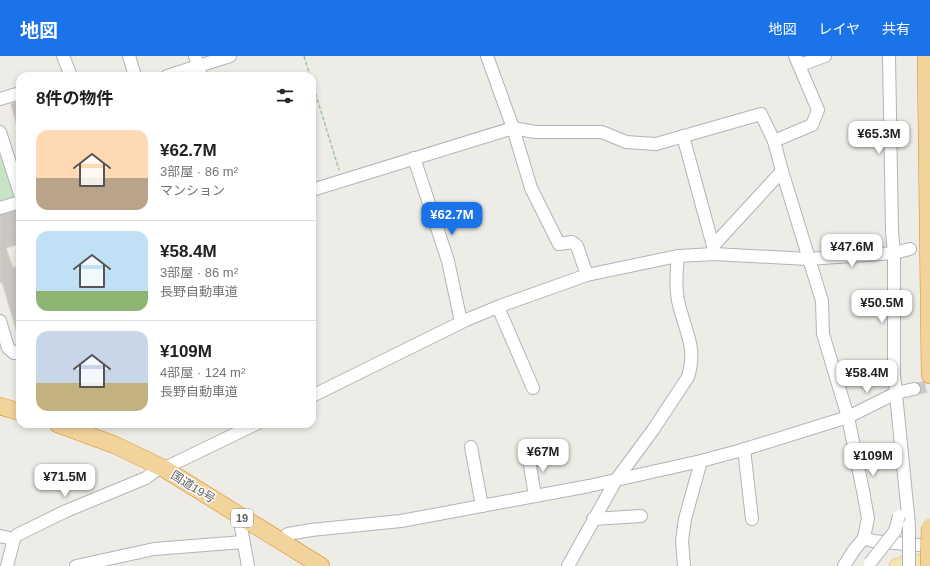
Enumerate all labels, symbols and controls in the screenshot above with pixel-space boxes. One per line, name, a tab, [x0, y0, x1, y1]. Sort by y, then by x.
text: 地図	[20, 20, 58, 41]
text: 地図	[768, 21, 796, 37]
text: レイヤ	[818, 21, 860, 37]
text: 共有	[882, 21, 910, 37]
icon: filters	[274, 85, 296, 107]
text: 8件の物件	[36, 89, 113, 108]
pin: ¥65.3M	[846, 121, 912, 155]
text: ¥65.3M	[857, 126, 901, 141]
text: ¥62.7M	[160, 141, 217, 160]
icon: home	[68, 146, 116, 194]
text: 3部屋 · 86 m²	[160, 164, 238, 179]
text: マンション	[160, 183, 225, 198]
pin: ¥62.7M	[419, 202, 485, 236]
text: ¥62.7M	[430, 207, 474, 222]
pin: ¥47.6M	[819, 234, 885, 268]
text: ¥47.6M	[830, 239, 874, 254]
text: ¥58.4M	[160, 242, 217, 261]
icon: home	[68, 247, 116, 295]
text: 3部屋 · 86 m²	[160, 265, 238, 280]
text: 長野自動車道	[160, 284, 238, 299]
pin: ¥50.5M	[849, 290, 915, 324]
text: ¥50.5M	[860, 295, 904, 310]
text: ¥109M	[160, 342, 212, 361]
icon: home	[68, 347, 116, 395]
pin: ¥58.4M	[834, 360, 900, 394]
text: 4部屋 · 124 m²	[160, 365, 245, 380]
text: ¥58.4M	[845, 365, 889, 380]
text: 長野自動車道	[160, 384, 238, 399]
pin: ¥67M	[519, 439, 567, 473]
pin: ¥109M	[845, 443, 901, 477]
text: ¥67M	[527, 444, 559, 459]
text: ¥109M	[853, 448, 893, 463]
pin: ¥71.5M	[32, 464, 98, 498]
street label: 国道19号	[168, 468, 218, 506]
text: ¥71.5M	[43, 469, 87, 484]
road number: 19	[231, 509, 253, 527]

